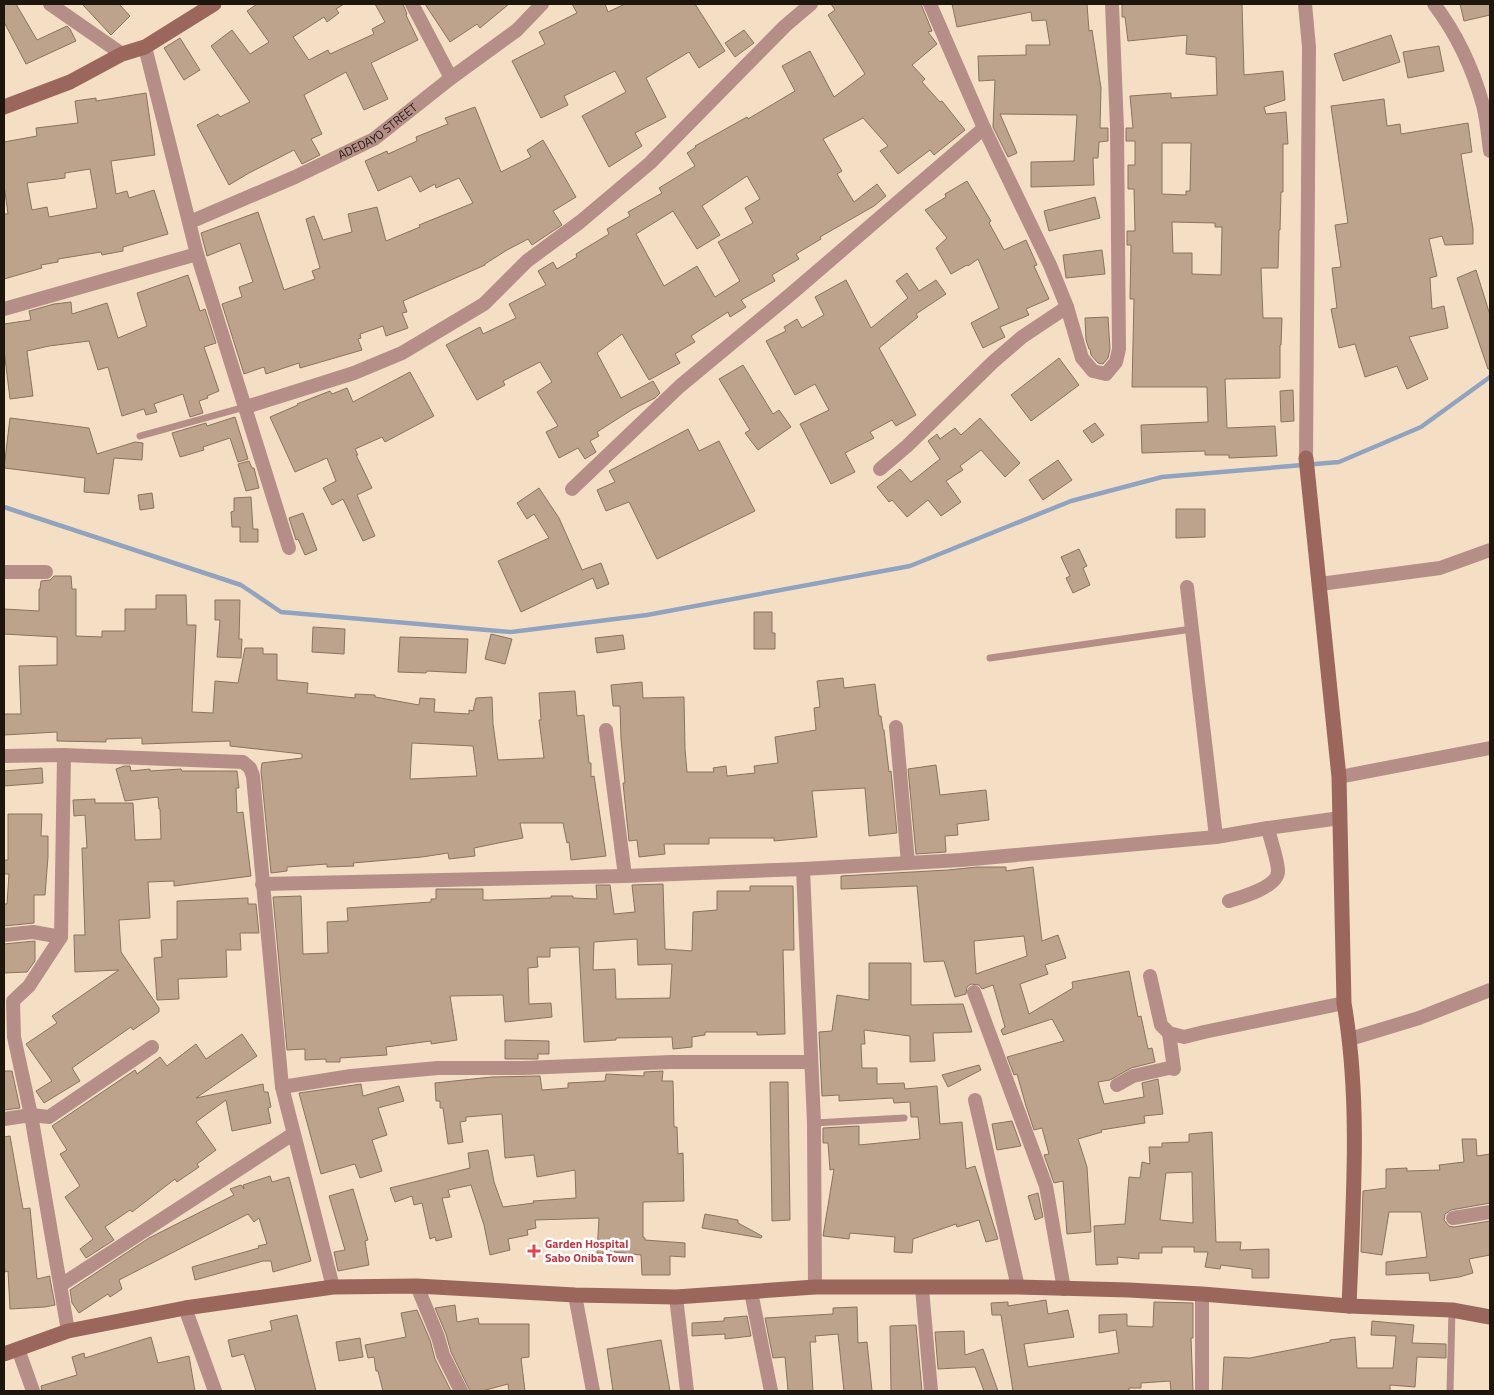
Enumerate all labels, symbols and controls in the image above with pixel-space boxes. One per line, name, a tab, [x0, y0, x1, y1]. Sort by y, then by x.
street label: ADEDAYO STREET	[335, 98, 422, 164]
place label: Garden Hospital Sabo Oniba Town	[545, 1234, 634, 1267]
marker: Garden Hospital Sabo Oniba Town	[527, 1244, 541, 1258]

